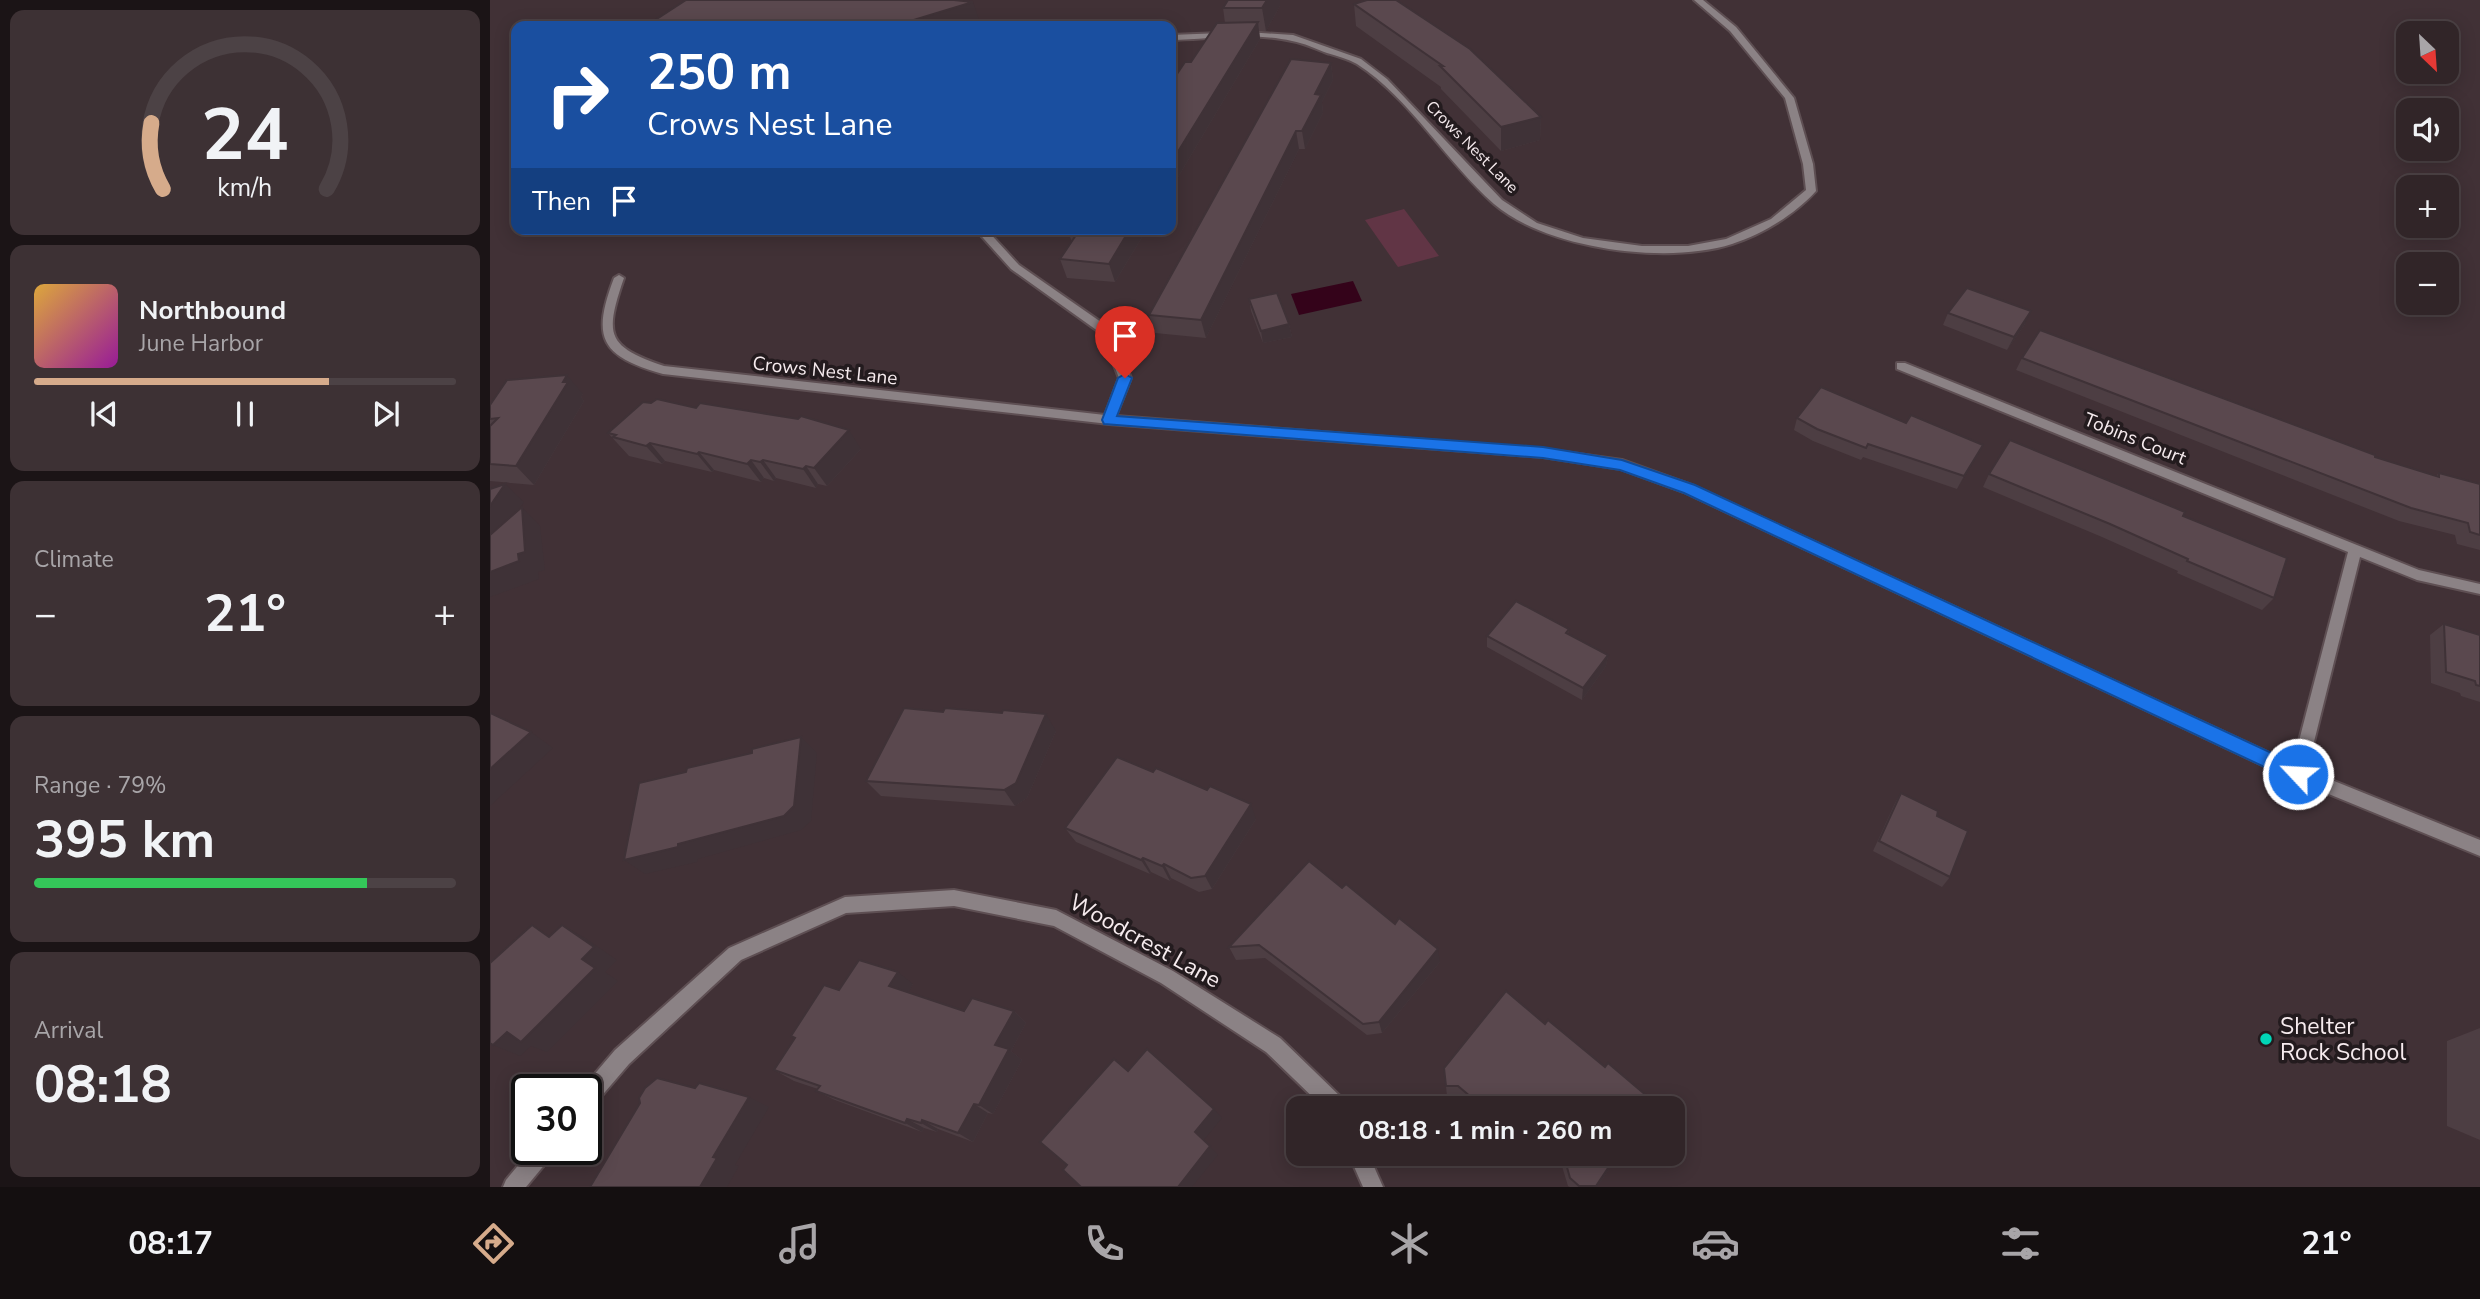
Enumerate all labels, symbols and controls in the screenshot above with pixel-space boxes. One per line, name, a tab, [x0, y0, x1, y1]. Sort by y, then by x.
north arrow	[2396, 21, 2459, 84]
map controls	[2396, 21, 2459, 315]
text: 250 m	[647, 39, 791, 106]
icon: right	[532, 49, 623, 140]
text: 24	[201, 85, 289, 185]
street label: Crows Nest Lane	[1421, 96, 1523, 198]
button: sound	[2396, 98, 2459, 161]
text: Crows Nest Lane	[647, 103, 892, 146]
text: km/h	[217, 171, 273, 205]
button: +	[2396, 175, 2459, 238]
icon: arrive	[605, 182, 643, 220]
text: Then	[532, 184, 591, 219]
button: −	[2396, 252, 2459, 315]
text: Northbound	[139, 293, 286, 328]
pin	[1095, 306, 1155, 378]
icon: arrive	[1106, 317, 1144, 355]
text: June Harbor	[139, 328, 263, 359]
street label: Crows Nest Lane	[751, 350, 899, 392]
icon: previous	[85, 395, 123, 433]
icon: pause	[226, 395, 264, 433]
icon: next	[367, 395, 405, 433]
street label: Tobins Court	[2080, 407, 2190, 471]
text: Climate	[34, 544, 114, 575]
text: 21°	[204, 578, 286, 649]
text: −	[34, 589, 57, 640]
text: +	[433, 589, 456, 640]
position arrow	[2261, 737, 2335, 811]
text: Range · 79%	[34, 770, 166, 801]
text: 395 km	[34, 804, 215, 875]
street label: Woodcrest Lane	[1064, 887, 1226, 995]
place label: Shelter Rock School	[2280, 1011, 2406, 1068]
text: Arrival	[34, 1015, 103, 1046]
marker: Shelter Rock School	[2258, 1031, 2274, 1047]
text: 08:18	[34, 1049, 172, 1120]
speed limit sign: 30	[511, 1074, 602, 1165]
text: 08:18 · 1 min · 260 m	[1359, 1113, 1612, 1148]
icon: directions	[469, 1219, 518, 1268]
icon: music	[775, 1219, 824, 1268]
icon: phone	[1080, 1219, 1129, 1268]
icon: climate	[1385, 1219, 1434, 1268]
icon: car	[1691, 1219, 1740, 1268]
icon: filters	[1996, 1219, 2045, 1268]
text: 08:17	[128, 1222, 213, 1265]
text: 21°	[2301, 1222, 2352, 1265]

